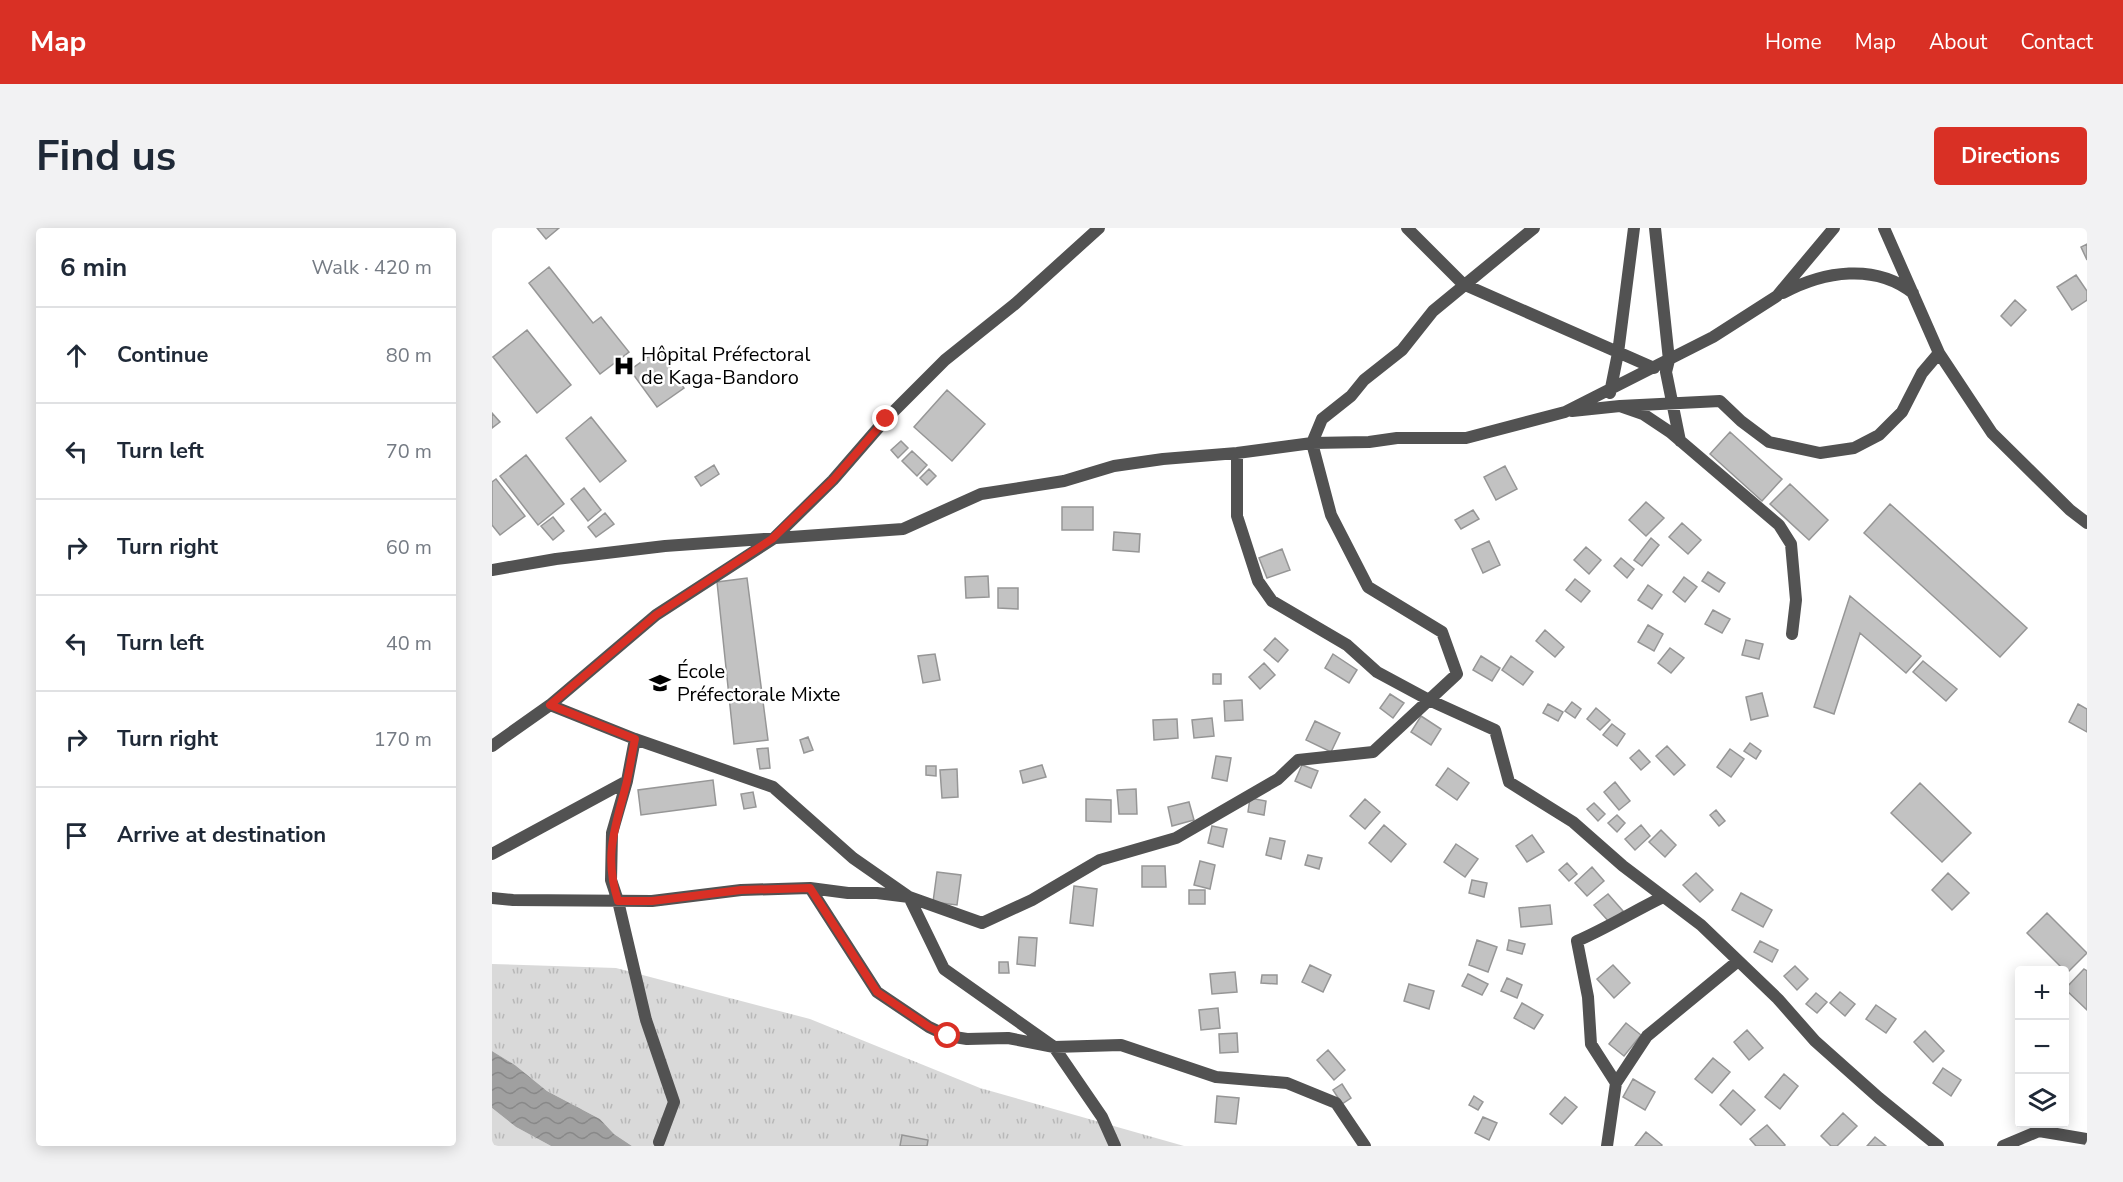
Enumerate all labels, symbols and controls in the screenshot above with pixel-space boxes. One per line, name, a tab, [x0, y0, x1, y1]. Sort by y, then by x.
text: Map	[30, 23, 86, 61]
text: Home	[1765, 28, 1822, 56]
text: Map	[1855, 28, 1896, 56]
text: About	[1929, 28, 1987, 56]
text: Contact	[2020, 28, 2093, 56]
button: Directions	[1934, 127, 2087, 185]
text: Find us	[36, 128, 176, 185]
text: 6 min	[60, 250, 127, 285]
text: Walk · 420 m	[312, 254, 432, 281]
icon: ahead	[60, 339, 93, 372]
text: Continue	[117, 340, 208, 370]
place label: Hôpital Préfectoral de Kaga-Bandoro	[641, 341, 810, 391]
text: 80 m	[386, 342, 432, 369]
hospital icon: Hôpital Préfectoral de Kaga-Bandoro	[612, 354, 636, 378]
route end	[872, 405, 898, 431]
icon: left	[60, 435, 93, 468]
text: Turn left	[117, 436, 204, 466]
text: 70 m	[386, 438, 432, 465]
icon: right	[60, 531, 93, 564]
text: Turn right	[117, 532, 218, 562]
text: 60 m	[386, 534, 432, 561]
icon: left	[60, 627, 93, 660]
text: Turn left	[117, 628, 204, 658]
text: 40 m	[386, 630, 432, 657]
place label: École Préfectorale Mixte	[677, 658, 840, 708]
school or university icon: École Préfectorale Mixte	[648, 671, 672, 695]
icon: right	[60, 723, 93, 756]
text: Turn right	[117, 724, 218, 754]
text: 170 m	[374, 726, 432, 753]
icon: arrive	[60, 819, 93, 852]
text: Arrive at destination	[117, 820, 326, 850]
map controls	[2015, 966, 2069, 1128]
button: +	[2015, 966, 2069, 1020]
button: −	[2015, 1020, 2069, 1074]
route start	[934, 1022, 960, 1048]
button: layers	[2015, 1074, 2069, 1128]

